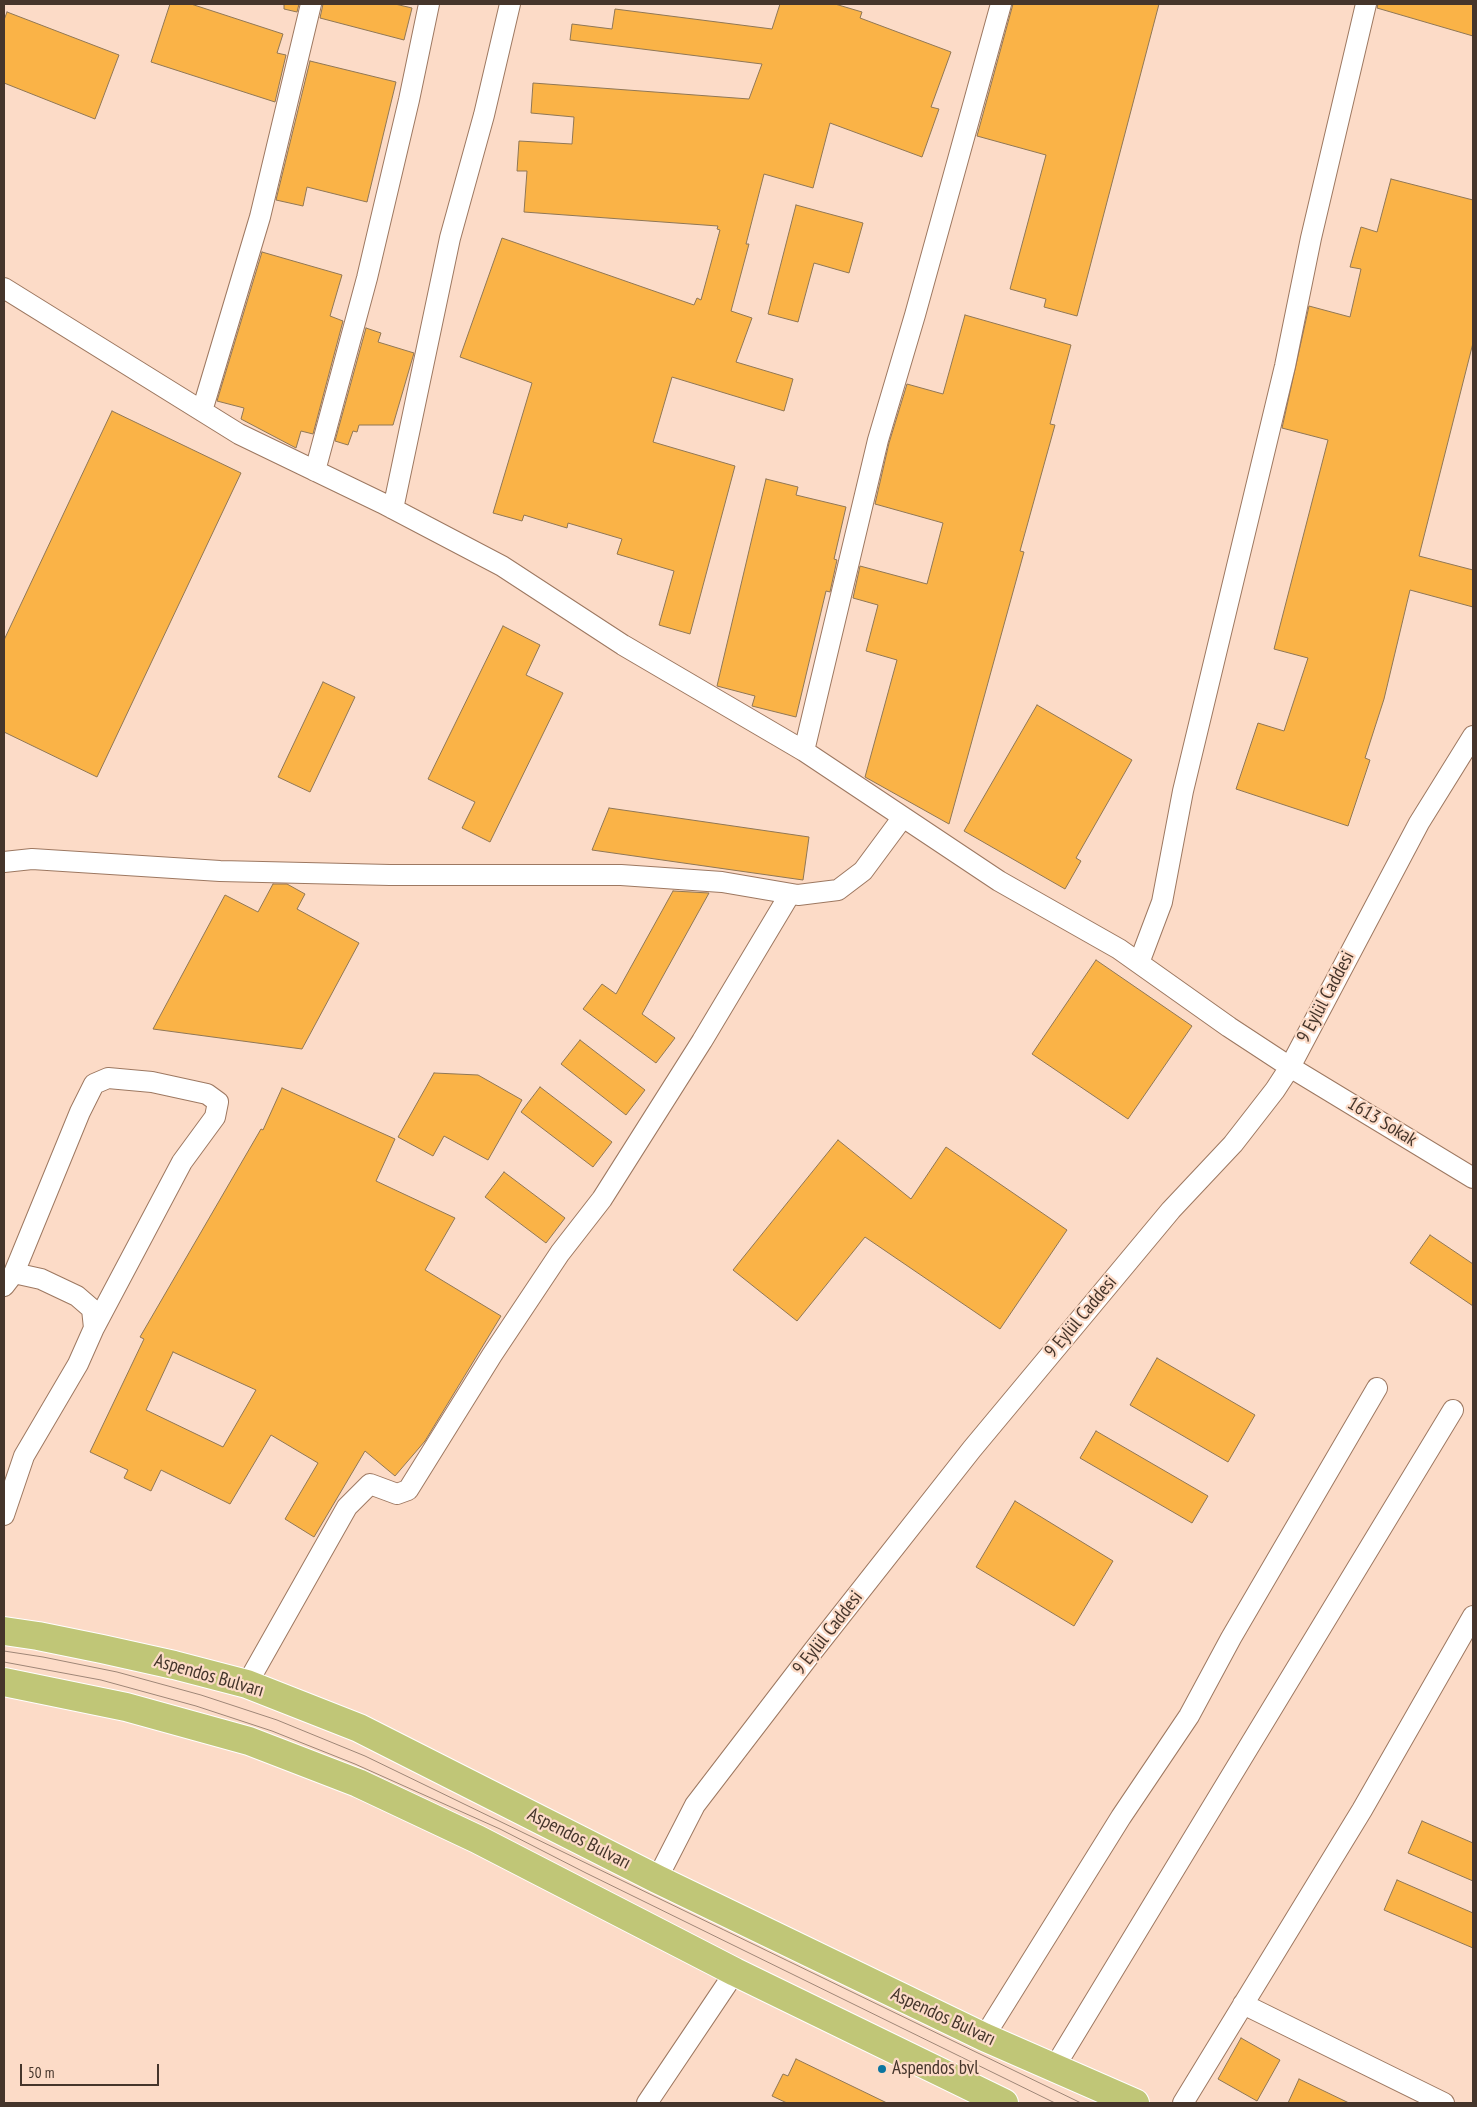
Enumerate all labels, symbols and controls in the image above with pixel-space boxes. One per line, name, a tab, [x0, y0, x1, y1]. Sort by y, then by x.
street label: 9 Eylül Caddesi	[1292, 948, 1360, 1046]
street label: 1613 Sokak	[1343, 1092, 1421, 1152]
street label: 9 Eylül Caddesi	[1040, 1271, 1122, 1363]
street label: 9 Eylül Caddesi	[788, 1587, 868, 1679]
street label: Aspendos Bulvarı	[152, 1650, 266, 1702]
street label: Aspendos Bulvarı	[524, 1803, 634, 1875]
street label: Aspendos Bulvarı	[887, 1983, 999, 2051]
scale bar	[22, 2054, 161, 2086]
place label: Aspendos bvl	[892, 2058, 979, 2080]
text: 50 m	[28, 2063, 54, 2082]
marker: Aspendos bvl	[876, 2063, 888, 2075]

